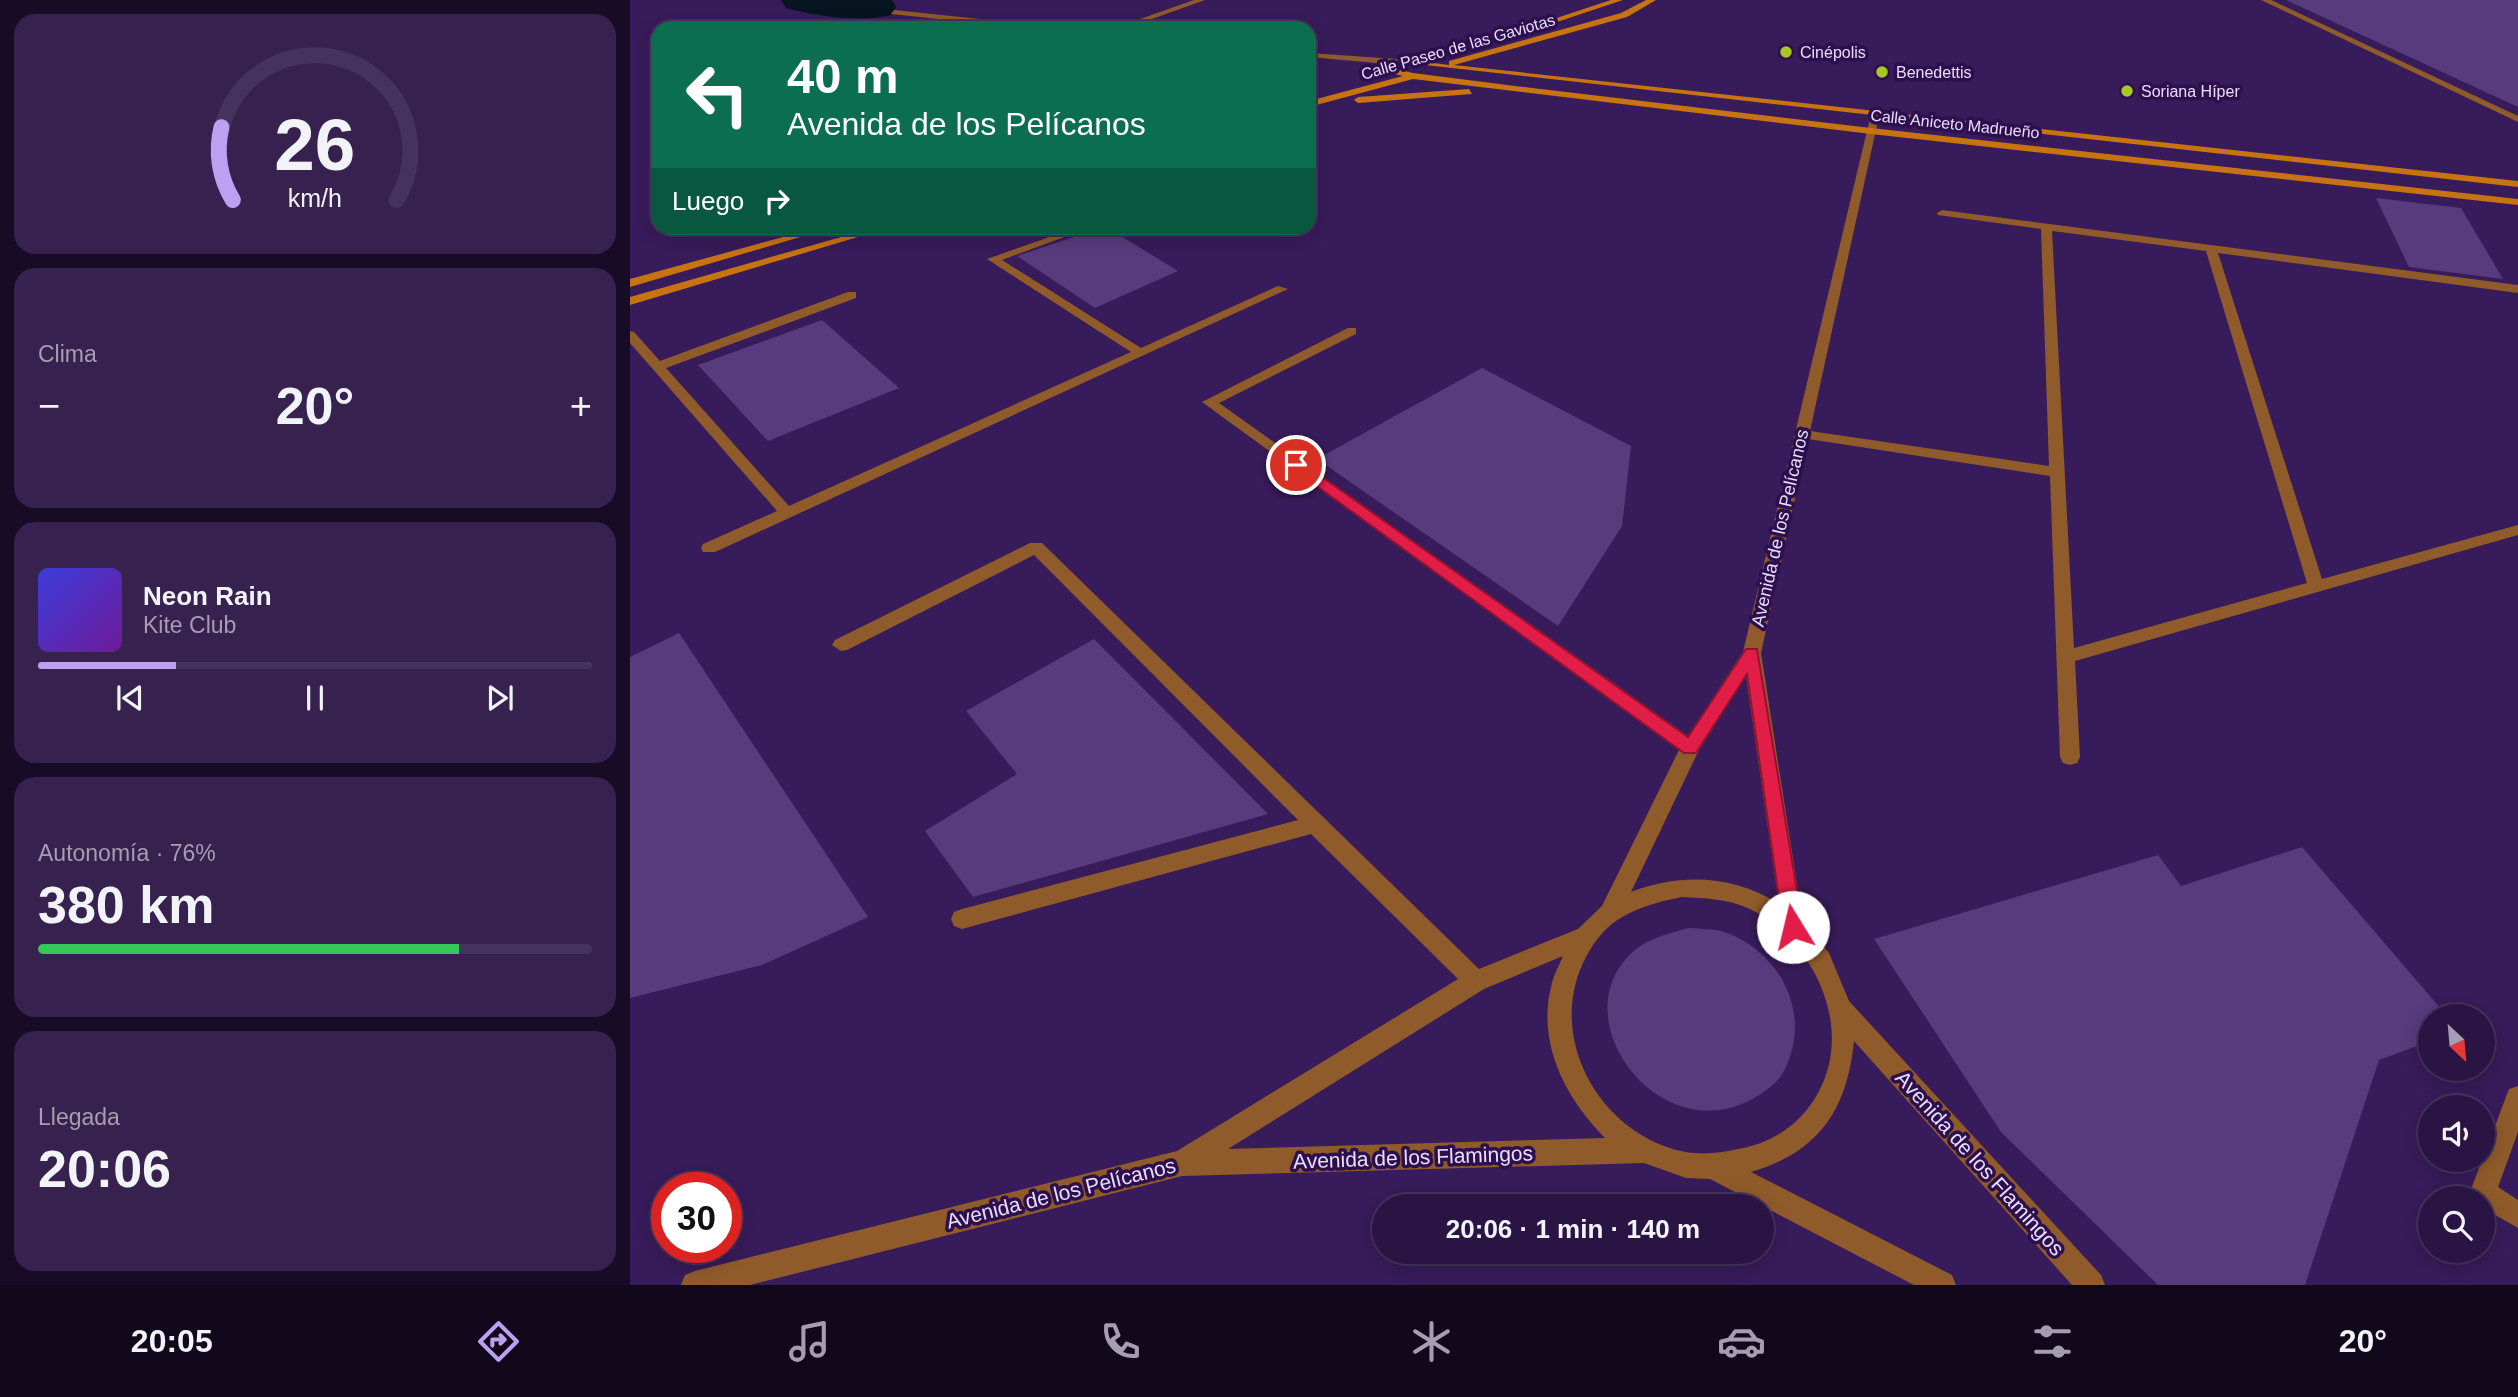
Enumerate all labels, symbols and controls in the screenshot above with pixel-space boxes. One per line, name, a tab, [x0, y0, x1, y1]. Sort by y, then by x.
street label: Calle Paseo de las Gaviotas	[1359, 11, 1557, 83]
marker: Cinépolis	[1778, 44, 1794, 60]
place label: Cinépolis	[1800, 44, 1866, 61]
icon: left	[672, 49, 763, 140]
text: 40 m	[787, 49, 899, 103]
marker: Benedettis	[1874, 64, 1890, 80]
place label: Benedettis	[1896, 64, 1972, 81]
marker: Soriana Híper	[2119, 83, 2135, 99]
place label: Soriana Híper	[2141, 83, 2240, 100]
text: 26	[275, 104, 355, 185]
text: Avenida de los Pelícanos	[787, 106, 1146, 142]
street label: Calle Aniceto Madrueño	[1870, 107, 2040, 141]
icon: right	[758, 182, 796, 220]
text: km/h	[288, 184, 342, 212]
text: Luego	[672, 186, 744, 216]
text: Clima	[38, 341, 97, 367]
text: 20°	[276, 377, 354, 435]
text: −	[38, 385, 60, 427]
text: +	[570, 385, 592, 427]
street label: Avenida de los Pelícanos	[1748, 427, 1812, 629]
pin	[1266, 435, 1326, 495]
icon: arrive	[1277, 446, 1315, 484]
text: Neon Rain	[143, 581, 272, 611]
text: Kite Club	[143, 612, 236, 638]
icon: previous	[111, 679, 149, 717]
icon: pause	[296, 679, 334, 717]
icon: next	[481, 679, 519, 717]
text: Autonomía · 76%	[38, 840, 216, 866]
text: 380 km	[38, 876, 214, 934]
position arrow	[1756, 890, 1830, 964]
north arrow	[2418, 1004, 2496, 1082]
map controls	[2418, 1004, 2495, 1263]
street label: Avenida de los Flamingos	[1891, 1066, 2069, 1260]
button: sound	[2418, 1095, 2495, 1172]
text: Llegada	[38, 1104, 120, 1130]
text: 20:06	[38, 1140, 171, 1198]
street label: Avenida de los Flamingos	[1293, 1141, 1533, 1173]
street label: Avenida de los Pelícanos	[944, 1153, 1178, 1233]
speed limit sign: 30	[651, 1172, 742, 1263]
button: search	[2418, 1186, 2495, 1263]
text: 20:06 · 1 min · 140 m	[1446, 1214, 1700, 1244]
icon: directions	[474, 1317, 523, 1366]
icon: music	[785, 1317, 834, 1366]
icon: phone	[1096, 1317, 1145, 1366]
icon: climate	[1407, 1317, 1456, 1366]
icon: car	[1717, 1317, 1766, 1366]
icon: filters	[2028, 1317, 2077, 1366]
text: 20:05	[131, 1323, 213, 1359]
text: 20°	[2339, 1323, 2387, 1359]

